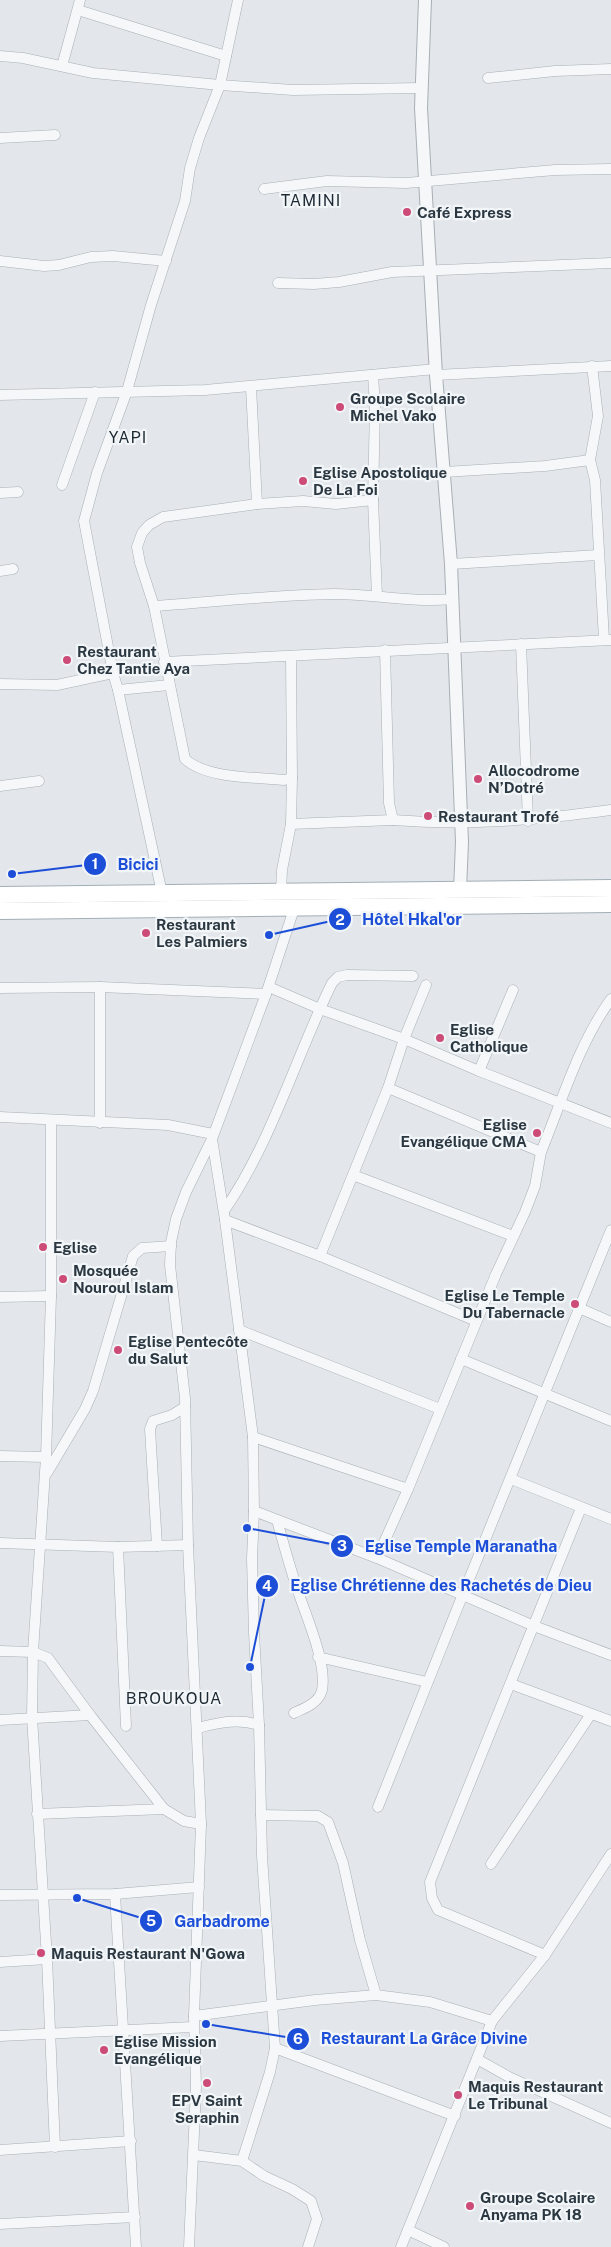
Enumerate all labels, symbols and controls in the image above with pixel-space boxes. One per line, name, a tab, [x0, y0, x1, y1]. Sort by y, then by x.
district label: TAMINI	[281, 191, 341, 210]
place label: Café Express	[417, 204, 512, 221]
marker: Café Express	[401, 206, 413, 218]
place label: Groupe Scolaire Michel Vako	[350, 390, 466, 424]
marker: Groupe Scolaire Michel Vako	[334, 401, 346, 413]
district label: YAPI	[109, 428, 147, 447]
place label: Eglise Apostolique De La Foi	[313, 464, 447, 498]
marker: Eglise Apostolique De La Foi	[297, 475, 309, 487]
place label: Restaurant Chez Tantie Aya	[77, 643, 190, 677]
marker: Restaurant Chez Tantie Aya	[61, 654, 73, 666]
place label: Allocodrome N’Dotré	[488, 762, 580, 796]
marker: Allocodrome N’Dotré	[472, 773, 484, 785]
place label: Restaurant Trofé	[438, 808, 559, 825]
marker: Restaurant Trofé	[422, 810, 434, 822]
callout: Bicici	[83, 849, 169, 880]
text: 1	[92, 855, 98, 872]
text: Bicici	[117, 855, 159, 874]
callout: Hôtel Hkal'or	[327, 904, 472, 935]
text: Hôtel Hkal'or	[362, 910, 462, 929]
text: 2	[335, 911, 345, 928]
place label: Restaurant Les Palmiers	[156, 916, 248, 950]
marker: Restaurant Les Palmiers	[140, 927, 152, 939]
place label: Eglise Catholique	[450, 1021, 528, 1055]
marker: Eglise Catholique	[434, 1032, 446, 1044]
place label: Eglise Evangélique CMA	[401, 1116, 527, 1150]
marker: Eglise Evangélique CMA	[531, 1127, 543, 1139]
place label: Eglise	[53, 1239, 97, 1256]
marker: Eglise	[37, 1241, 49, 1253]
place label: Mosquée Nouroul Islam	[73, 1262, 173, 1296]
marker: Mosquée Nouroul Islam	[57, 1273, 69, 1285]
place label: Eglise Le Temple Du Tabernacle	[445, 1287, 565, 1321]
marker: Eglise Le Temple Du Tabernacle	[569, 1298, 581, 1310]
place label: Eglise Pentecôte du Salut	[128, 1333, 248, 1367]
marker: Eglise Pentecôte du Salut	[112, 1344, 124, 1356]
callout: Eglise Temple Maranatha	[330, 1531, 568, 1562]
text: 3	[337, 1537, 347, 1554]
text: Eglise Temple Maranatha	[365, 1537, 557, 1556]
callout: Eglise Chrétienne des Rachetés de Dieu	[255, 1570, 602, 1601]
text: Eglise Chrétienne des Rachetés de Dieu	[290, 1576, 592, 1595]
text: 4	[262, 1577, 272, 1594]
district label: BROUKOUA	[126, 1689, 222, 1708]
callout: Garbadrome	[139, 1906, 279, 1937]
text: 5	[146, 1912, 156, 1929]
text: Garbadrome	[174, 1912, 270, 1931]
place label: Maquis Restaurant N'Gowa	[51, 1945, 245, 1962]
marker: Maquis Restaurant N'Gowa	[35, 1947, 47, 1959]
callout: Restaurant La Grâce Divine	[286, 2023, 538, 2054]
text: Restaurant La Grâce Divine	[321, 2029, 527, 2048]
text: 6	[293, 2030, 303, 2047]
place label: Eglise Mission Evangélique	[114, 2033, 217, 2067]
marker: Eglise Mission Evangélique	[98, 2044, 110, 2056]
marker: EPV Saint Seraphin	[201, 2077, 213, 2089]
place label: Maquis Restaurant Le Tribunal	[468, 2078, 603, 2112]
marker: Maquis Restaurant Le Tribunal	[452, 2089, 464, 2101]
place label: EPV Saint Seraphin	[172, 2092, 242, 2126]
place label: Groupe Scolaire Anyama PK 18	[480, 2189, 596, 2223]
marker: Groupe Scolaire Anyama PK 18	[464, 2200, 476, 2212]

